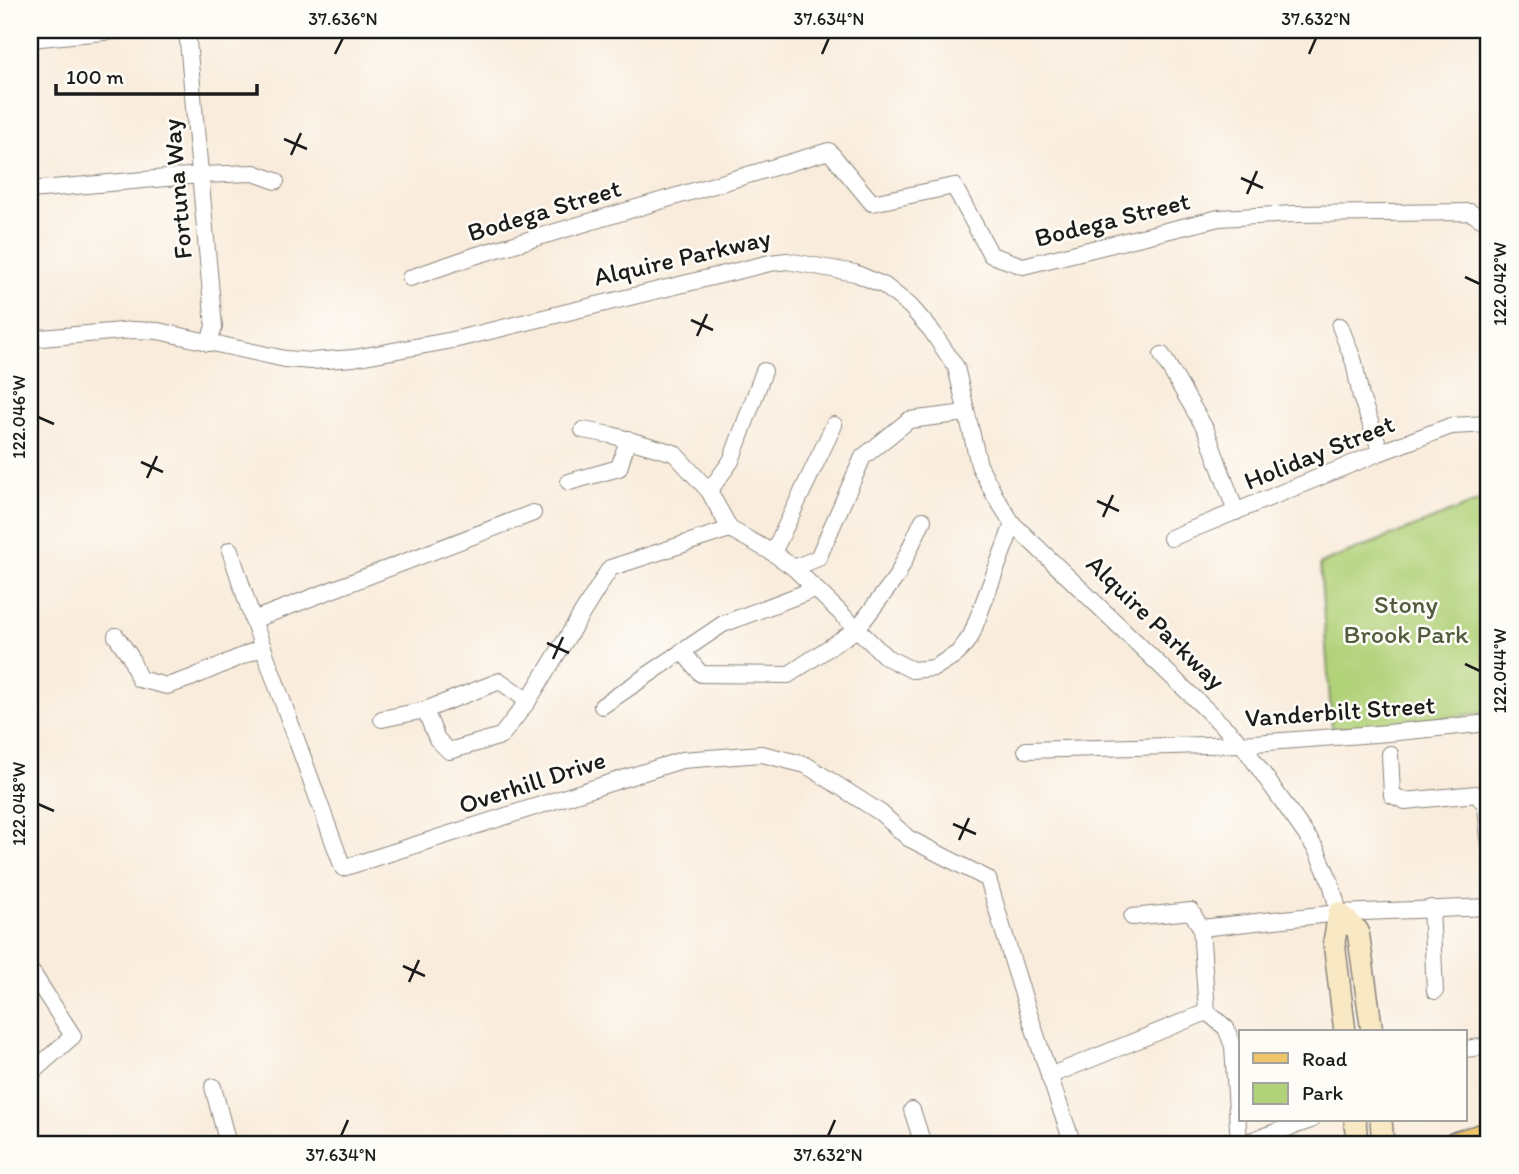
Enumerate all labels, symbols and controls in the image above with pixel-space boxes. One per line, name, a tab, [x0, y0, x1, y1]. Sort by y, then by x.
text: 37.636°N	[308, 8, 378, 30]
text: 37.634°N	[794, 8, 864, 30]
text: 37.632°N	[1281, 8, 1351, 30]
scale bar	[56, 52, 257, 96]
text: 100 m	[66, 64, 124, 89]
street label: Fortuna Way	[155, 117, 199, 261]
street label: Bodega Street	[464, 171, 625, 248]
street label: Bodega Street	[1031, 184, 1193, 254]
street label: Alquire Parkway	[590, 221, 774, 293]
text: 122.042°W	[1489, 242, 1511, 326]
text: 122.046°W	[8, 375, 30, 459]
street label: Holiday Street	[1239, 407, 1399, 497]
street label: Alquire Parkway	[1080, 548, 1232, 696]
park label: Stony Brook Park	[1344, 588, 1469, 650]
text: 122.044°W	[1489, 628, 1511, 714]
street label: Vanderbilt Street	[1244, 688, 1437, 734]
street label: Overhill Drive	[454, 743, 610, 821]
text: 122.048°W	[8, 762, 30, 846]
legend	[1239, 1030, 1466, 1122]
text: Road	[1302, 1046, 1348, 1071]
text: Park	[1302, 1080, 1344, 1105]
text: 37.634°N	[306, 1144, 376, 1166]
text: 37.632°N	[793, 1144, 863, 1166]

